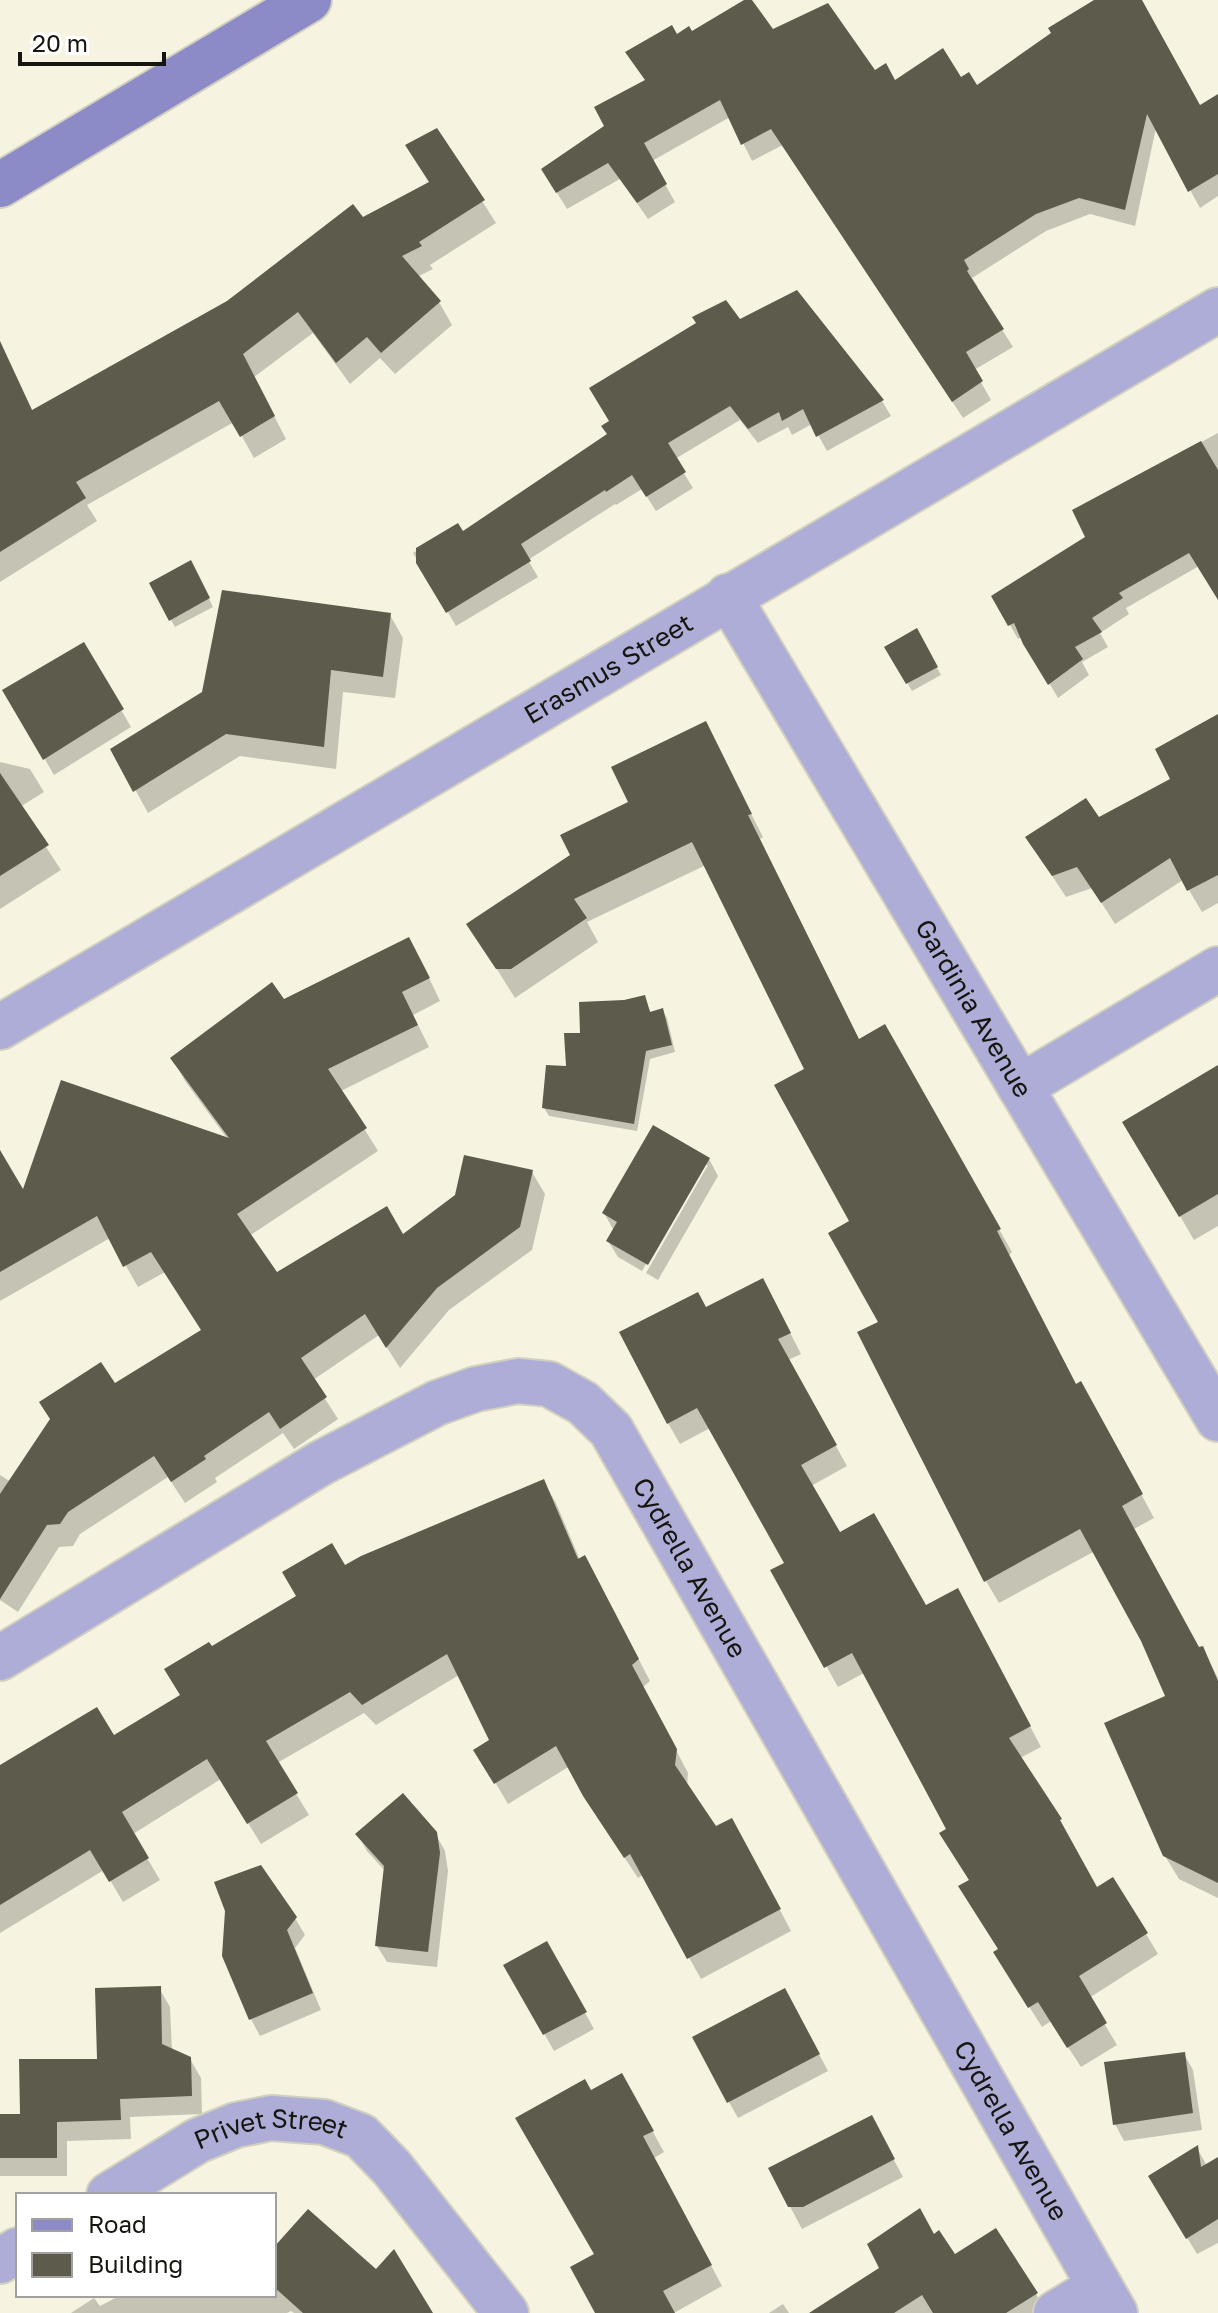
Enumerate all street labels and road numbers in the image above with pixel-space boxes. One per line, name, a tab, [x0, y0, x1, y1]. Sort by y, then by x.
street label: Erasmus Street	[518, 607, 698, 730]
street label: Gardinia Avenue	[909, 913, 1039, 1103]
street label: Cydrella Avenue	[626, 1472, 754, 1663]
street label: Cydrella Avenue	[948, 2035, 1075, 2226]
street label: Privet Street	[189, 2102, 352, 2156]

